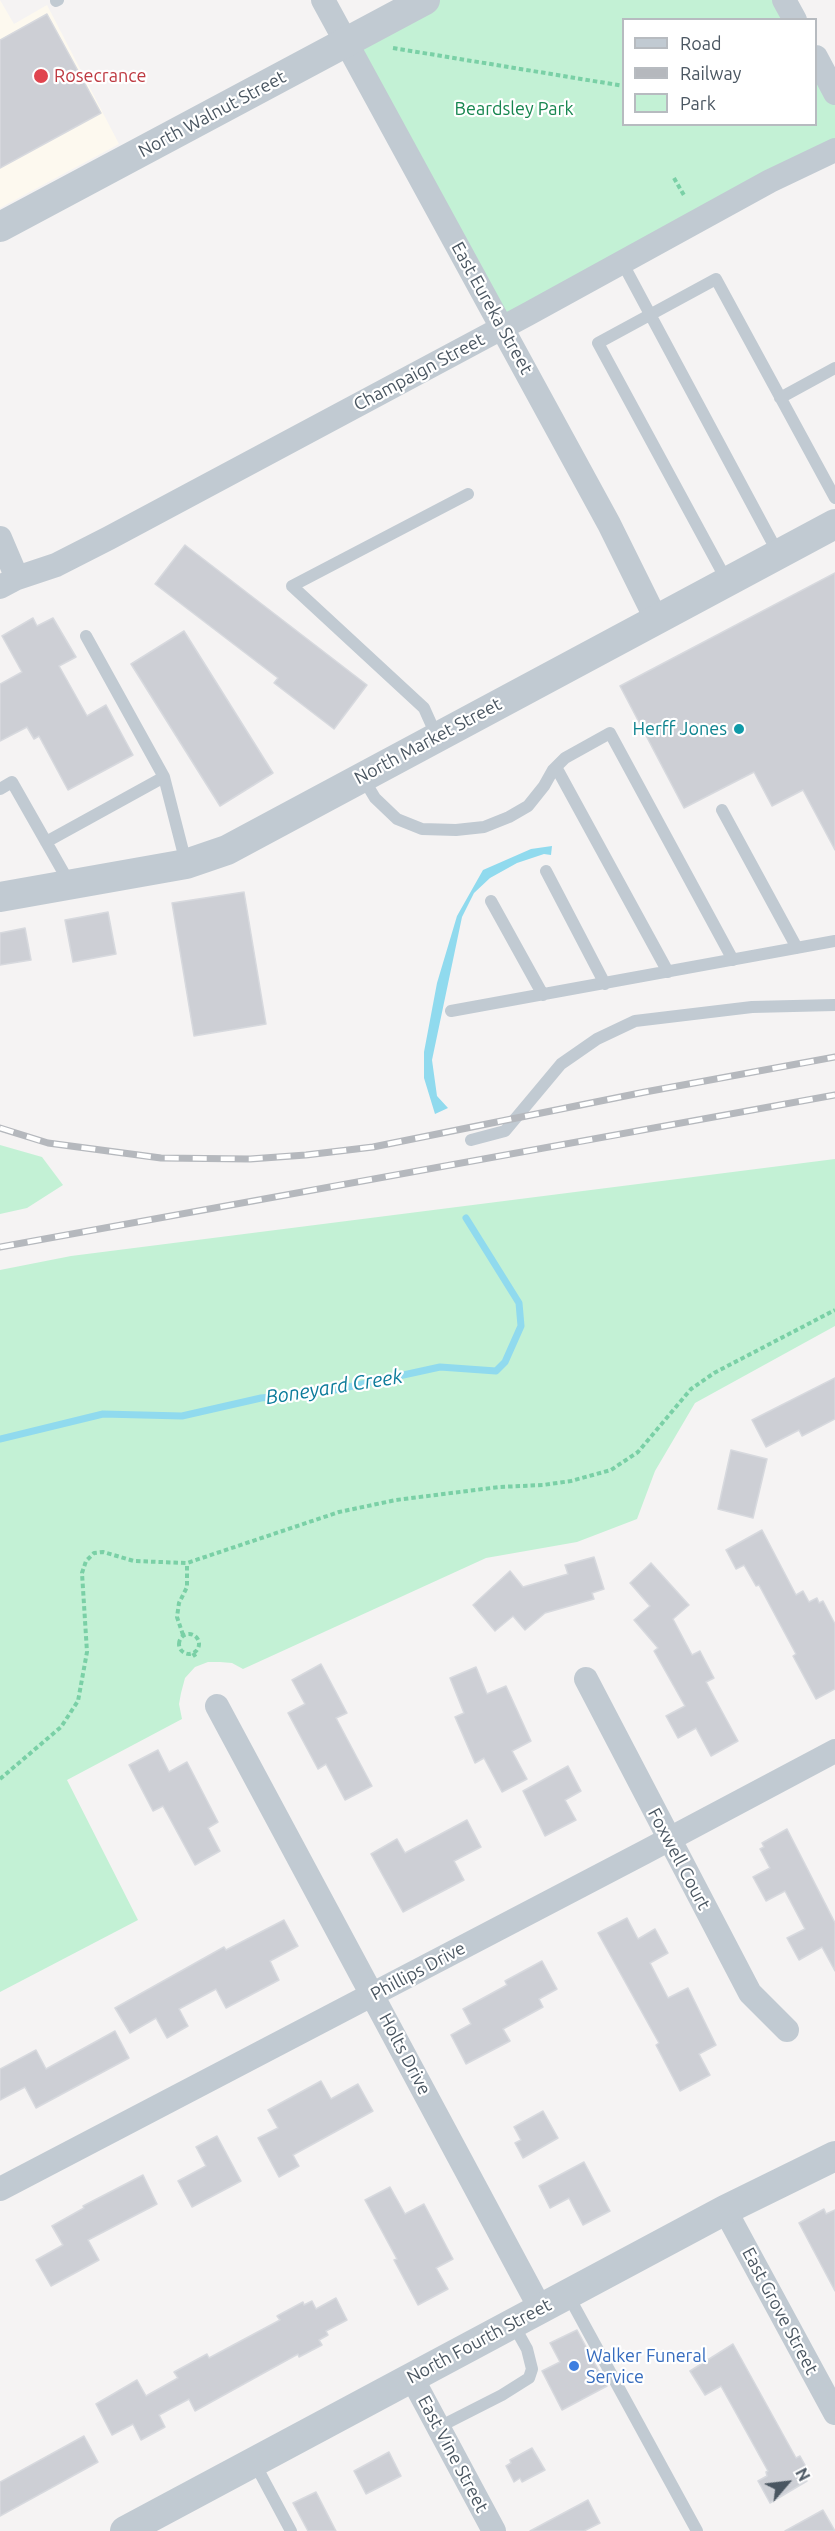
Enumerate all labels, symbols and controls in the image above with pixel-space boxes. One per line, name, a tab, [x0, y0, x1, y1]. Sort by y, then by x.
legend	[622, 18, 817, 126]
text: Road	[680, 33, 722, 53]
text: Railway	[680, 63, 741, 83]
place label: Rosecrance	[54, 65, 146, 87]
street label: North Walnut Street	[135, 66, 289, 162]
marker: Rosecrance	[32, 67, 50, 85]
text: Park	[680, 93, 716, 113]
park label: Beardsley Park	[455, 98, 573, 120]
street label: East Eureka Street	[447, 238, 537, 378]
street label: Champaign Street	[350, 328, 488, 416]
street label: North Market Street	[351, 693, 505, 789]
place label: Herff Jones	[632, 718, 727, 740]
marker: Herff Jones	[732, 722, 746, 736]
water label: Boneyard Creek	[264, 1364, 404, 1410]
street label: Foxwell Court	[643, 1804, 715, 1914]
street label: Phillips Drive	[367, 1937, 469, 2005]
street label: Holts Drive	[374, 2009, 436, 2099]
street label: East Grove Street	[737, 2244, 823, 2378]
street label: North Fourth Street	[403, 2294, 555, 2388]
place label: Walker Funeral Service	[586, 2345, 706, 2388]
marker: Walker Funeral Service	[567, 2359, 581, 2373]
street label: East Vine Street	[413, 2392, 493, 2516]
north arrow	[757, 2453, 817, 2513]
text: N	[792, 2465, 814, 2484]

